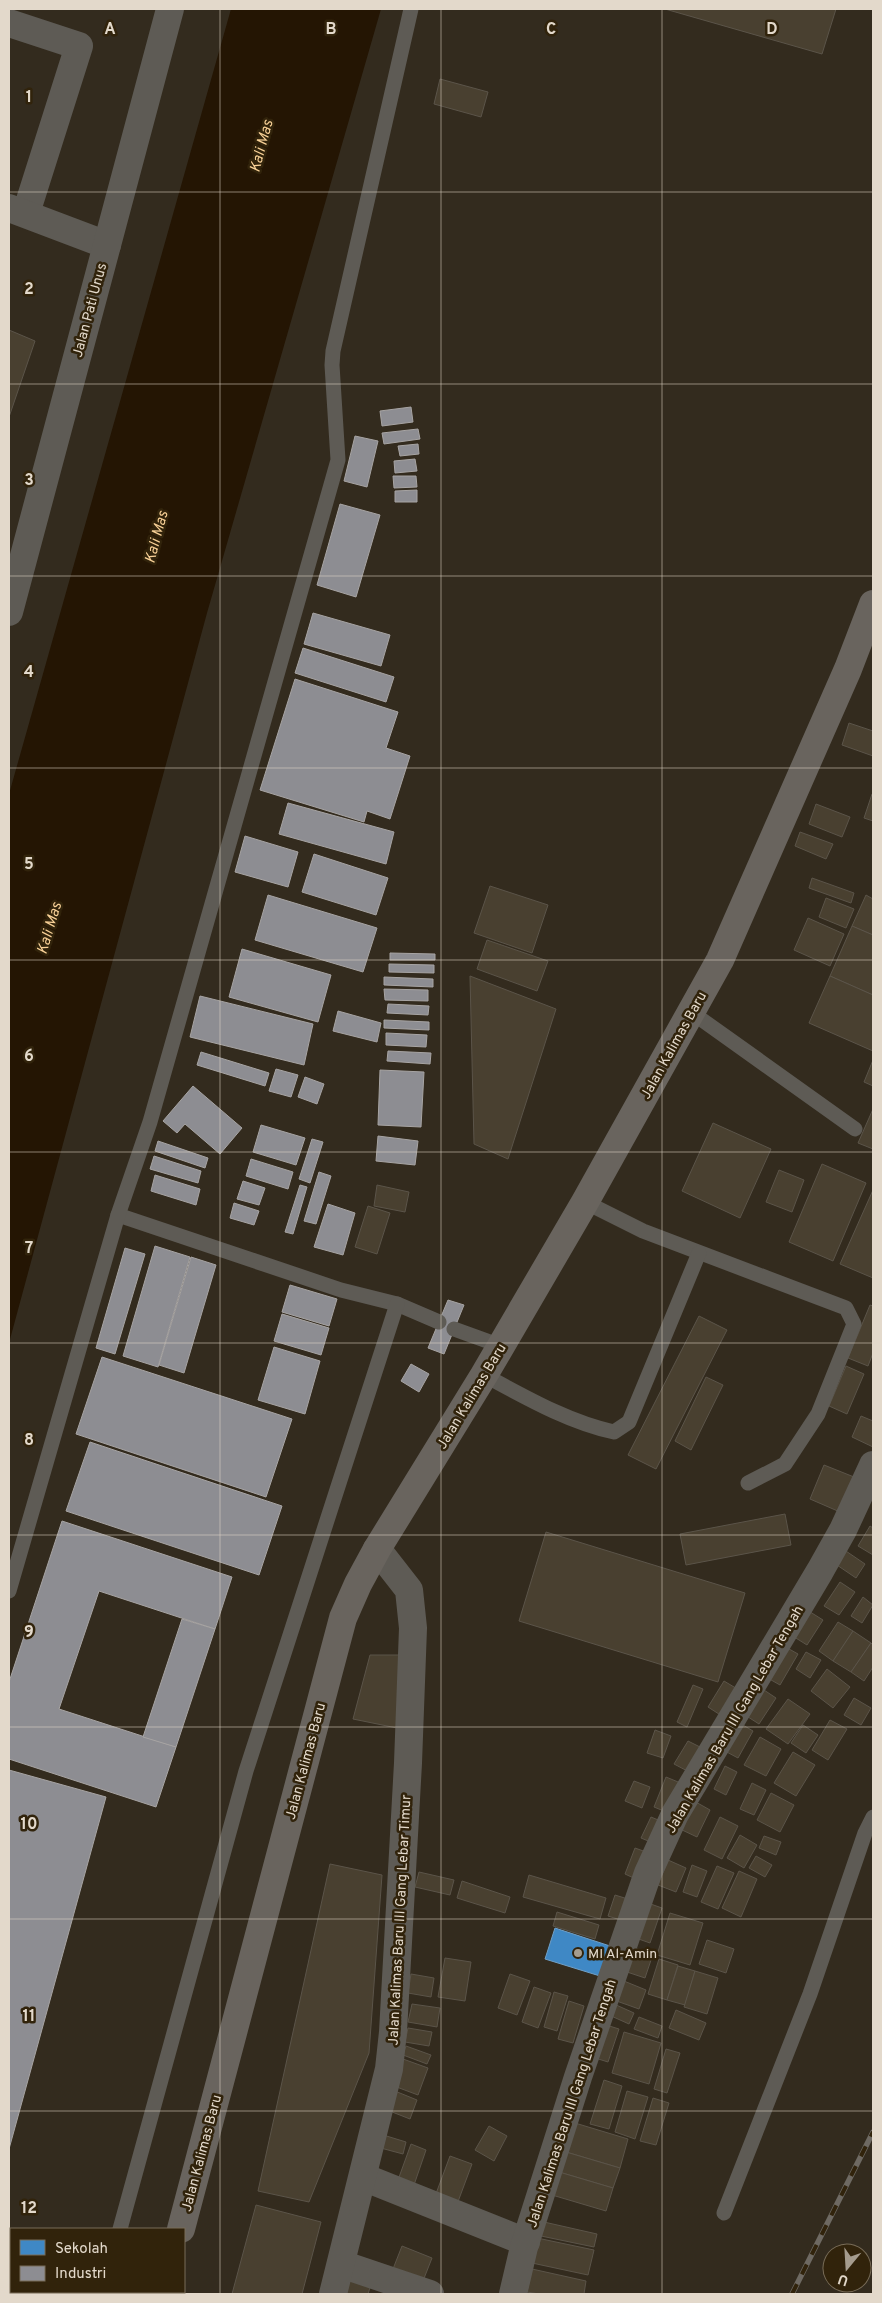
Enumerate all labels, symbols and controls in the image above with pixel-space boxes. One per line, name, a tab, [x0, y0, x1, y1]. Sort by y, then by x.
text: A	[104, 20, 116, 40]
text: B	[325, 20, 337, 40]
text: C	[546, 20, 556, 40]
text: D	[766, 20, 778, 40]
text: 1	[26, 88, 32, 108]
water label: Kali Mas	[246, 118, 279, 175]
street label: Jalan Pati Unus	[70, 261, 111, 359]
text: 2	[24, 280, 34, 300]
text: 3	[24, 471, 34, 491]
water label: Kali Mas	[141, 509, 174, 566]
text: 4	[24, 663, 34, 683]
text: 5	[24, 855, 34, 875]
water label: Kali Mas	[34, 900, 67, 957]
street label: Jalan Kalimas Baru	[638, 989, 711, 1102]
text: 6	[24, 1047, 34, 1067]
text: 7	[25, 1239, 33, 1259]
street label: Jalan Kalimas Baru	[434, 1341, 511, 1453]
text: 8	[24, 1431, 34, 1451]
street label: Jalan Kalimas Baru III Gang Lebar Tengah	[663, 1603, 808, 1837]
text: 9	[24, 1623, 34, 1643]
street label: Jalan Kalimas Baru	[283, 1701, 330, 1822]
street label: Jalan Kalimas Baru III Gang Lebar Timur	[385, 1794, 416, 2046]
text: 10	[21, 1815, 37, 1835]
place label: MI Al-Amin	[588, 1946, 657, 1963]
marker: MI Al-Amin	[572, 1947, 584, 1959]
street label: Jalan Kalimas Baru III Gang Lebar Tengah	[524, 1977, 621, 2230]
text: 11	[23, 2007, 35, 2027]
street label: Jalan Kalimas Baru	[179, 2093, 226, 2214]
text: 12	[21, 2199, 37, 2219]
legend	[10, 2228, 185, 2293]
text: Sekolah	[55, 2240, 108, 2259]
north arrow	[822, 2243, 872, 2293]
text: Industri	[55, 2265, 106, 2284]
text: U	[836, 2269, 851, 2289]

